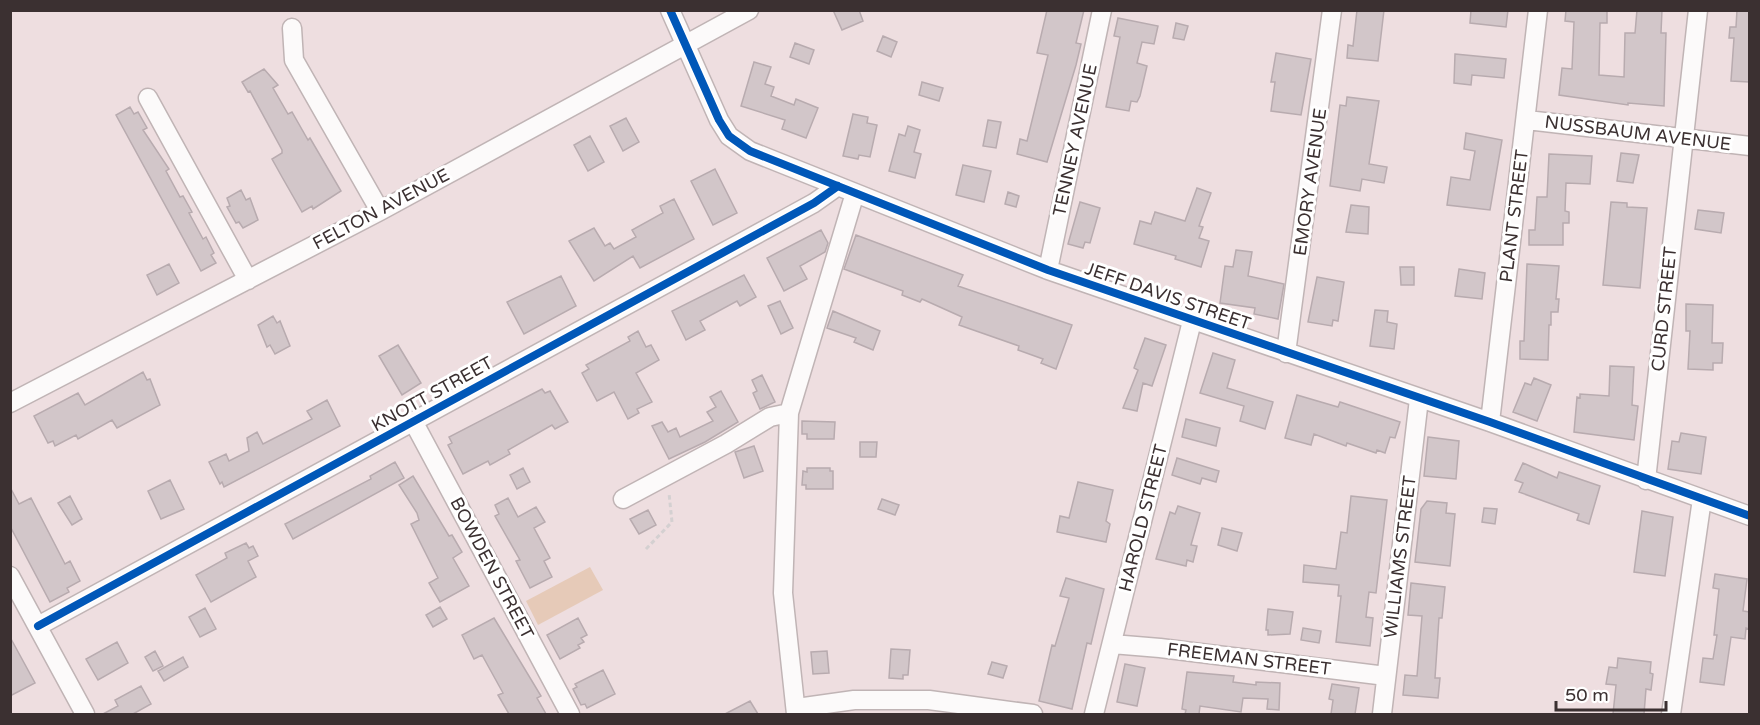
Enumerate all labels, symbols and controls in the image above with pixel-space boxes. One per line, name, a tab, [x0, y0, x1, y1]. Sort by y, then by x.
street label: TENNEY AVENUE	[1048, 62, 1102, 218]
street label: EMORY AVENUE	[1289, 107, 1331, 257]
street label: NUSSBAUM AVENUE	[1543, 111, 1733, 155]
street label: PLANT STREET	[1495, 148, 1533, 284]
street label: FELTON AVENUE	[309, 164, 453, 254]
street label: CURD STREET	[1647, 246, 1681, 372]
street label: JEFF DAVIS STREET	[1082, 257, 1254, 335]
street label: KNOTT STREET	[367, 352, 497, 436]
street label: HAROLD STREET	[1114, 442, 1172, 594]
street label: WILLIAMS STREET	[1379, 474, 1421, 640]
street label: BOWDEN STREET	[445, 493, 539, 643]
street label: FREEMAN STREET	[1166, 638, 1332, 680]
scale bar	[1556, 674, 1666, 712]
text: 50 m	[1565, 684, 1609, 706]

